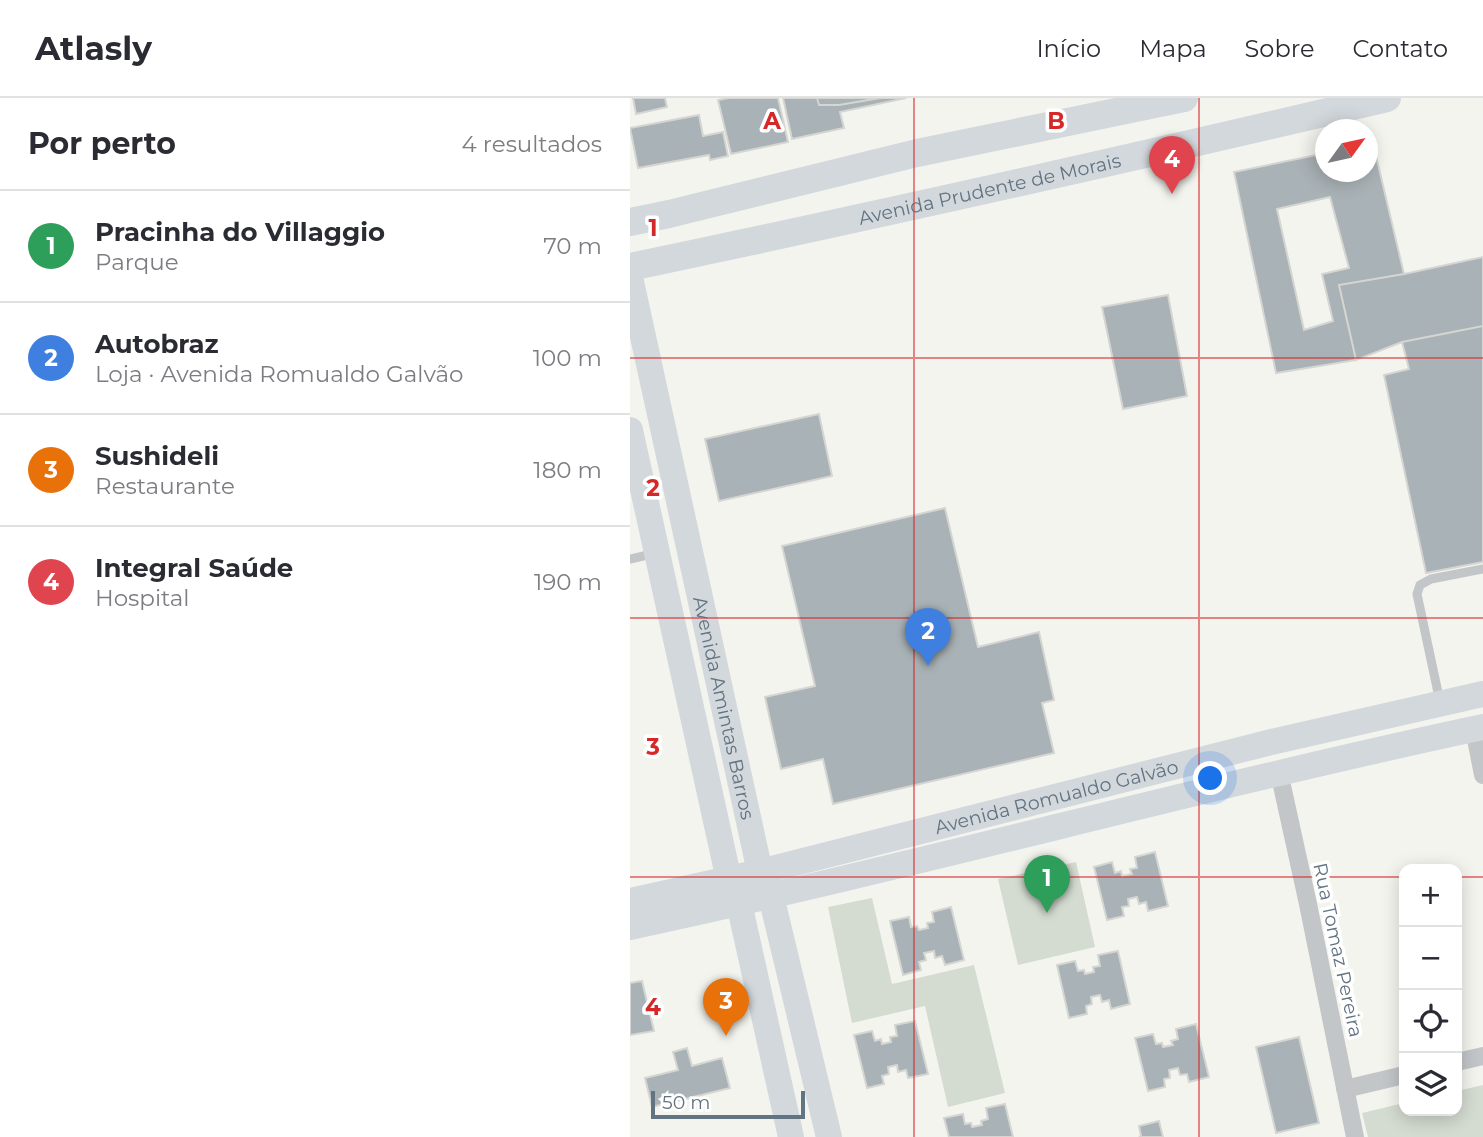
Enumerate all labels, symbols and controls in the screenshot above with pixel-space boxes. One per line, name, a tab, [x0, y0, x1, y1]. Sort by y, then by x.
text: Atlasly	[35, 28, 152, 68]
text: Início	[1036, 34, 1101, 63]
text: Mapa	[1139, 34, 1207, 63]
text: Sobre	[1245, 34, 1314, 63]
text: Contato	[1352, 34, 1448, 63]
text: A	[762, 107, 781, 135]
text: B	[1047, 107, 1065, 135]
north arrow	[1315, 119, 1378, 182]
text: Por perto	[28, 125, 176, 162]
text: 4 resultados	[462, 130, 602, 158]
pin: 4	[1149, 136, 1195, 194]
street label: Avenida Prudente de Morais	[856, 148, 1123, 229]
text: 1	[648, 214, 658, 242]
text: Pracinha do Villaggio	[95, 216, 385, 248]
text: 1	[46, 232, 56, 260]
text: 70 m	[543, 232, 602, 260]
text: Parque	[95, 248, 179, 276]
text: Autobraz	[95, 328, 219, 360]
text: 2	[44, 344, 58, 372]
text: 100 m	[533, 344, 602, 372]
text: Loja · Avenida Romualdo Galvão	[95, 360, 464, 388]
text: Sushideli	[95, 440, 219, 472]
text: 3	[44, 456, 58, 484]
text: 180 m	[533, 456, 602, 484]
text: Restaurante	[95, 472, 235, 500]
text: 2	[646, 474, 660, 502]
text: Integral Saúde	[95, 552, 293, 584]
text: 4	[43, 568, 59, 596]
text: 190 m	[534, 568, 602, 596]
text: Hospital	[95, 584, 190, 612]
street label: Avenida Amintas Barros	[689, 594, 760, 822]
pin: 2	[905, 608, 951, 666]
text: 3	[645, 733, 660, 761]
street label: Avenida Romualdo Galvão	[932, 755, 1181, 839]
your location	[1193, 761, 1227, 795]
pin: 1	[1024, 855, 1070, 913]
street label: Rua Tomaz Pereira	[1308, 861, 1368, 1039]
map controls	[1399, 864, 1462, 1116]
button: +	[1399, 864, 1462, 927]
button: −	[1399, 927, 1462, 990]
pin: 3	[703, 978, 749, 1036]
button: locate	[1399, 990, 1462, 1053]
text: 4	[645, 993, 661, 1021]
button: layers	[1399, 1053, 1462, 1116]
scale bar	[651, 1088, 805, 1120]
text: 50 m	[662, 1091, 710, 1114]

